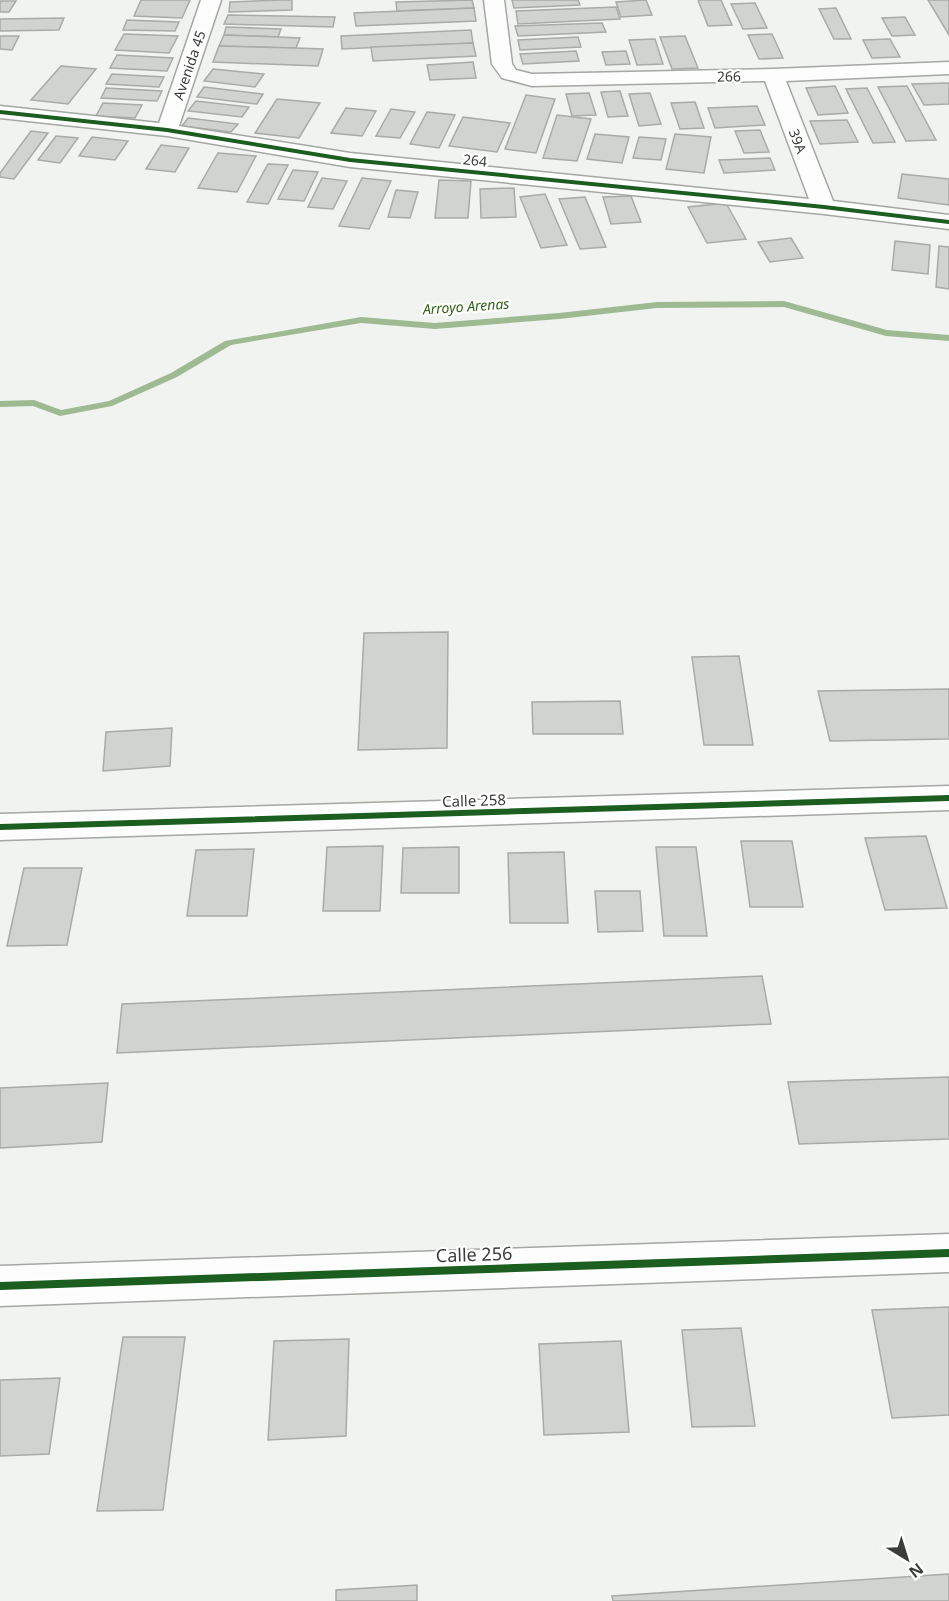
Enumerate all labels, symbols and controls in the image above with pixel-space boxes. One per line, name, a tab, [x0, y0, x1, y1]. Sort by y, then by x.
street label: Avenida 45	[168, 28, 210, 102]
street label: 266	[717, 66, 741, 86]
street label: 39A	[785, 126, 811, 156]
street label: 264	[462, 149, 488, 171]
water label: Arroyo Arenas	[421, 294, 510, 319]
street label: Calle 258	[442, 789, 506, 811]
street label: Calle 256	[435, 1241, 513, 1267]
north arrow	[877, 1529, 937, 1589]
text: N	[904, 1558, 928, 1583]

